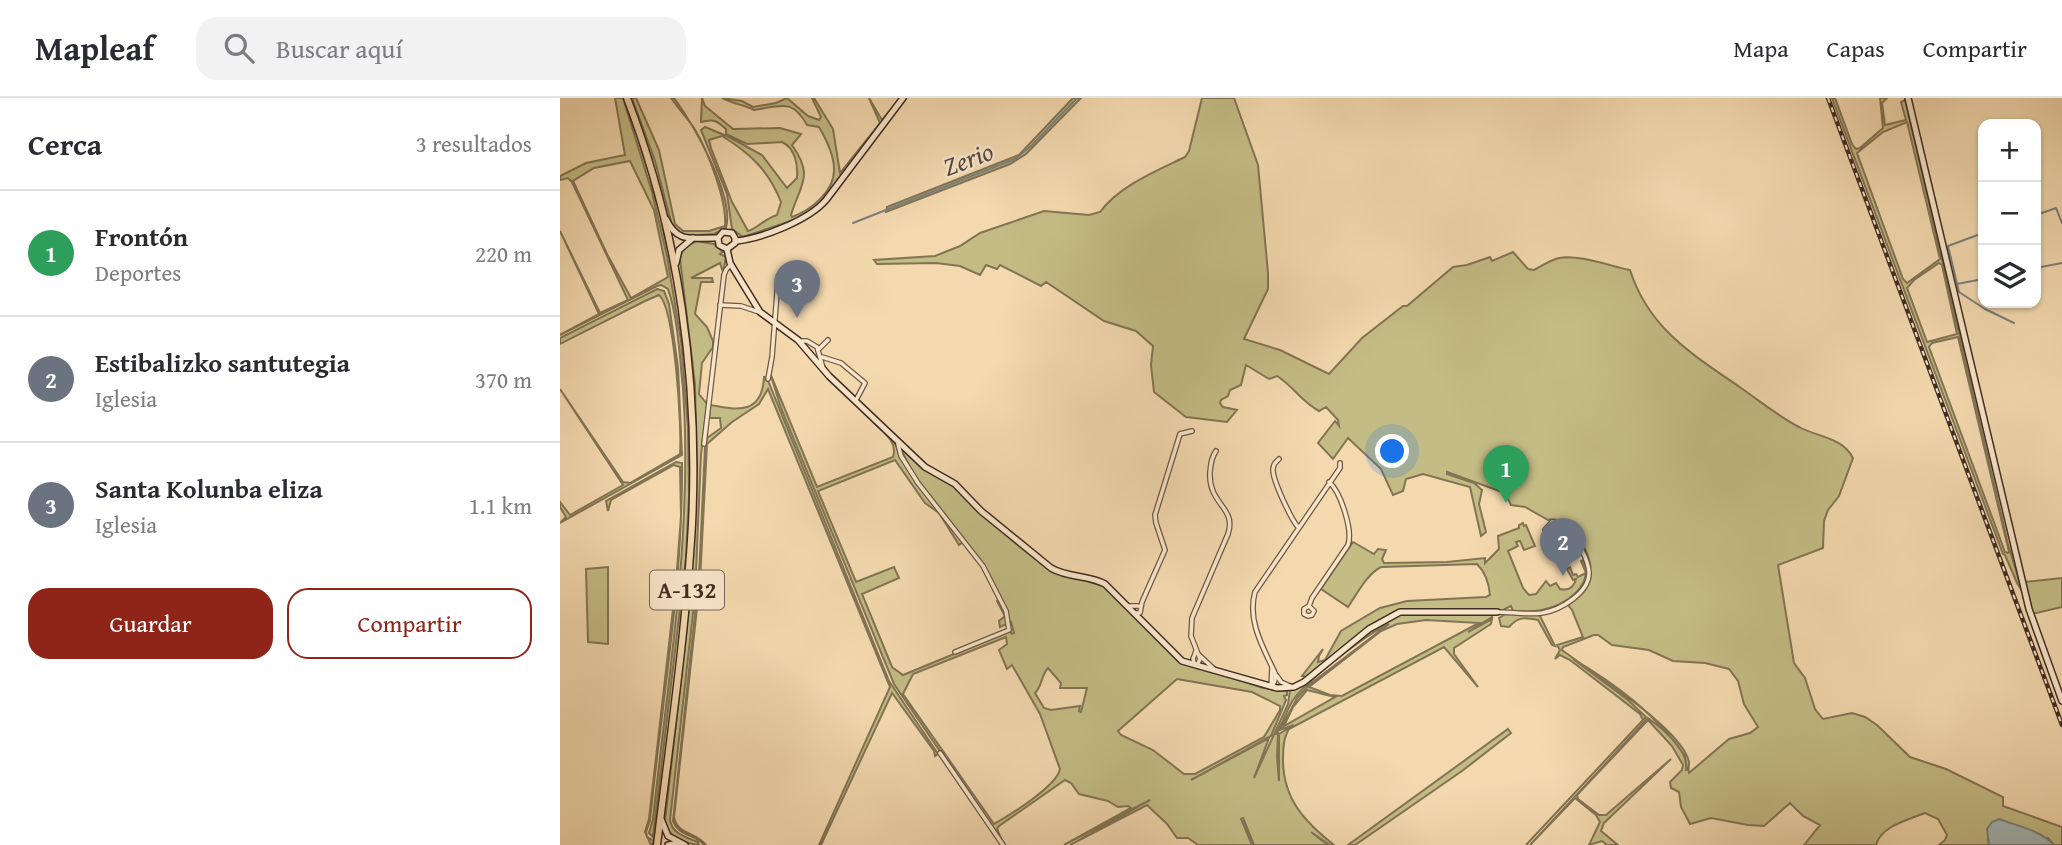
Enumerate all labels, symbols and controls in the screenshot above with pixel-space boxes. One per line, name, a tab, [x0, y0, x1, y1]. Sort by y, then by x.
search box	[196, 17, 686, 80]
text: Mapleaf	[35, 24, 154, 72]
icon: search	[220, 29, 258, 67]
text: Buscar aquí	[276, 29, 403, 68]
text: Mapa	[1733, 31, 1789, 66]
text: Capas	[1827, 31, 1885, 66]
text: Compartir	[1923, 31, 2027, 66]
map controls	[1978, 119, 2041, 308]
button: +	[1978, 119, 2041, 182]
text: Cerca	[28, 122, 102, 166]
text: 3 resultados	[416, 127, 532, 160]
water label: Zerio	[937, 131, 999, 186]
button: −	[1978, 182, 2041, 245]
text: Frontón	[95, 217, 188, 256]
text: 1	[45, 237, 57, 270]
text: 220 m	[475, 237, 532, 270]
button: layers	[1978, 245, 2041, 308]
text: Deportes	[95, 256, 181, 289]
pin: 3	[774, 260, 820, 318]
text: Estibalizko santutegia	[95, 343, 350, 382]
text: 2	[45, 363, 57, 396]
text: 370 m	[475, 363, 532, 396]
text: Iglesia	[95, 382, 157, 415]
your location	[1375, 434, 1409, 468]
pin: 1	[1483, 445, 1529, 503]
text: Santa Kolunba eliza	[95, 469, 323, 508]
text: 3	[45, 489, 57, 522]
text: 1.1 km	[469, 489, 532, 522]
text: Iglesia	[95, 508, 157, 541]
pin: 2	[1540, 518, 1586, 576]
road number: A-132	[650, 570, 724, 610]
button: Guardar	[28, 588, 273, 659]
button: Compartir	[287, 588, 532, 659]

